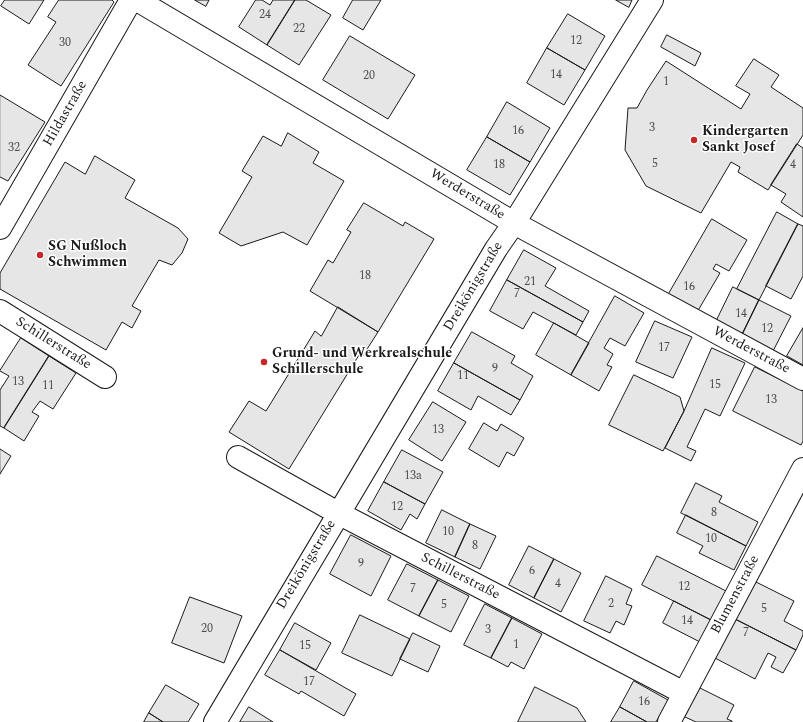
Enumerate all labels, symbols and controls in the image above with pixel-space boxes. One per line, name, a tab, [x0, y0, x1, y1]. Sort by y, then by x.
house number: 24	[259, 9, 271, 23]
house number: 22	[293, 23, 305, 37]
house number: 12	[570, 35, 582, 49]
house number: 30	[59, 37, 71, 51]
house number: 14	[550, 69, 562, 83]
house number: 20	[363, 70, 375, 84]
house number: 1	[663, 76, 669, 90]
street label: Hildastraße	[40, 78, 92, 150]
house number: 3	[649, 122, 655, 136]
place label: Kindergarten Sankt Josef	[702, 124, 789, 156]
house number: 16	[512, 125, 524, 139]
marker: Kindergarten Sankt Josef	[689, 135, 699, 145]
house number: 32	[8, 142, 20, 156]
house number: 5	[652, 158, 658, 172]
house number: 18	[493, 159, 505, 173]
house number: 4	[790, 159, 796, 173]
street label: Werderstraße	[426, 166, 508, 224]
place label: SG Nußloch Schwimmen	[48, 239, 127, 272]
street label: Dreikönigstraße	[441, 239, 507, 335]
marker: SG Nußloch Schwimmen	[35, 250, 45, 260]
house number: 18	[359, 270, 371, 284]
house number: 21	[524, 276, 536, 290]
house number: 16	[683, 281, 695, 295]
house number: 7	[514, 288, 520, 302]
house number: 14	[735, 308, 747, 322]
street label: Schillerstraße	[12, 314, 94, 374]
house number: 12	[761, 323, 773, 337]
street label: Werderstraße	[710, 324, 792, 378]
house number: 17	[658, 342, 670, 356]
place label: Grund- und Werkrealschule Schillerschule	[272, 346, 452, 378]
marker: Grund- und Werkrealschule Schillerschule	[259, 357, 269, 367]
house number: 9	[492, 363, 498, 377]
house number: 11	[457, 370, 469, 384]
house number: 13	[12, 376, 24, 390]
house number: 15	[709, 379, 721, 393]
house number: 11	[42, 380, 54, 394]
house number: 13	[765, 394, 777, 408]
house number: 13	[432, 424, 444, 438]
house number: 13a	[404, 470, 422, 484]
house number: 12	[391, 501, 403, 515]
house number: 8	[711, 507, 717, 521]
street label: Dreikönigstraße	[274, 517, 340, 613]
house number: 10	[442, 526, 454, 540]
house number: 10	[705, 533, 717, 547]
house number: 8	[472, 540, 478, 554]
street label: Schillerstraße	[418, 550, 502, 604]
street label: Blumenstraße	[708, 553, 764, 637]
house number: 9	[358, 558, 364, 572]
house number: 6	[529, 565, 535, 579]
house number: 4	[555, 578, 561, 592]
house number: 12	[678, 581, 690, 595]
house number: 7	[410, 583, 416, 597]
house number: 2	[608, 598, 614, 612]
house number: 5	[441, 599, 447, 613]
house number: 5	[761, 603, 767, 617]
house number: 14	[681, 615, 693, 629]
house number: 20	[201, 623, 213, 637]
house number: 3	[485, 624, 491, 638]
house number: 7	[743, 627, 749, 641]
house number: 1	[513, 639, 519, 653]
house number: 15	[299, 640, 311, 654]
house number: 17	[303, 676, 315, 690]
house number: 16	[638, 696, 650, 710]

